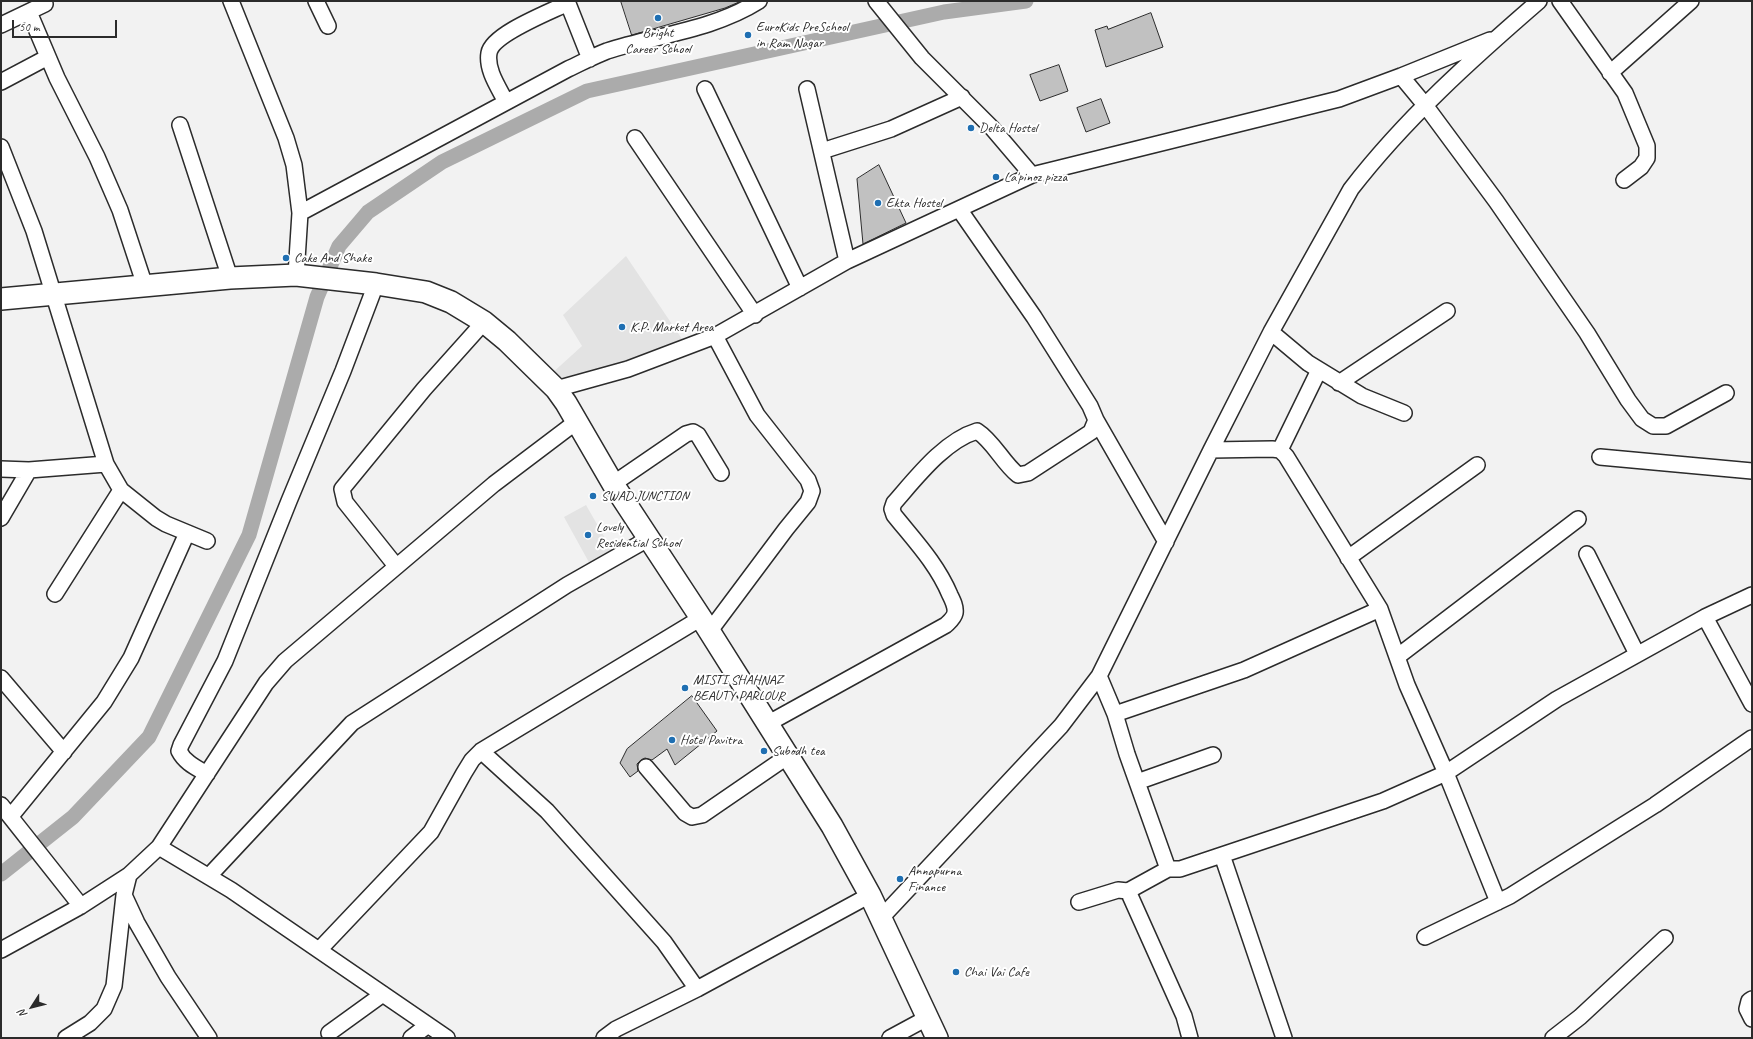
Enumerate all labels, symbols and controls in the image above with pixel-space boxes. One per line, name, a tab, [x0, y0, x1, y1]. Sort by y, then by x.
scale bar	[14, 12, 119, 38]
marker: Bright Career School	[653, 13, 663, 23]
text: 50 m	[19, 19, 39, 35]
place label: EuroKids PreSchool in Ram Nagar	[756, 19, 848, 52]
place label: Bright Career School	[625, 25, 691, 58]
marker: EuroKids PreSchool in Ram Nagar	[743, 30, 753, 40]
place label: Delta Hostel	[979, 120, 1037, 136]
marker: Delta Hostel	[966, 123, 976, 133]
place label: La'pinoz pizza	[1004, 169, 1067, 185]
marker: La'pinoz pizza	[991, 172, 1001, 182]
place label: Ekta Hostel	[886, 195, 942, 211]
marker: Ekta Hostel	[873, 198, 883, 208]
place label: Cake And Shake	[294, 250, 371, 266]
marker: Cake And Shake	[281, 253, 291, 263]
place label: K.P. Market Area	[630, 319, 713, 335]
marker: K.P. Market Area	[617, 322, 627, 332]
place label: SWAD JUNCTION	[601, 488, 689, 504]
marker: SWAD JUNCTION	[588, 491, 598, 501]
place label: Lovely Residential School	[596, 519, 680, 552]
marker: Lovely Residential School	[583, 530, 593, 540]
place label: MISTI SHAHNAZ BEAUTY PARLOUR	[693, 672, 785, 704]
marker: MISTI SHAHNAZ BEAUTY PARLOUR	[680, 683, 690, 693]
place label: Hotel Pavitra	[680, 732, 742, 748]
marker: Hotel Pavitra	[667, 735, 677, 745]
place label: Subodh tea	[772, 743, 825, 759]
marker: Subodh tea	[759, 746, 769, 756]
place label: Annapurna Finance	[908, 863, 961, 896]
marker: Annapurna Finance	[895, 874, 905, 884]
place label: Chai Vai Cafe	[964, 964, 1029, 980]
marker: Chai Vai Cafe	[951, 967, 961, 977]
north arrow	[12, 987, 52, 1027]
text: N	[15, 1007, 30, 1021]

